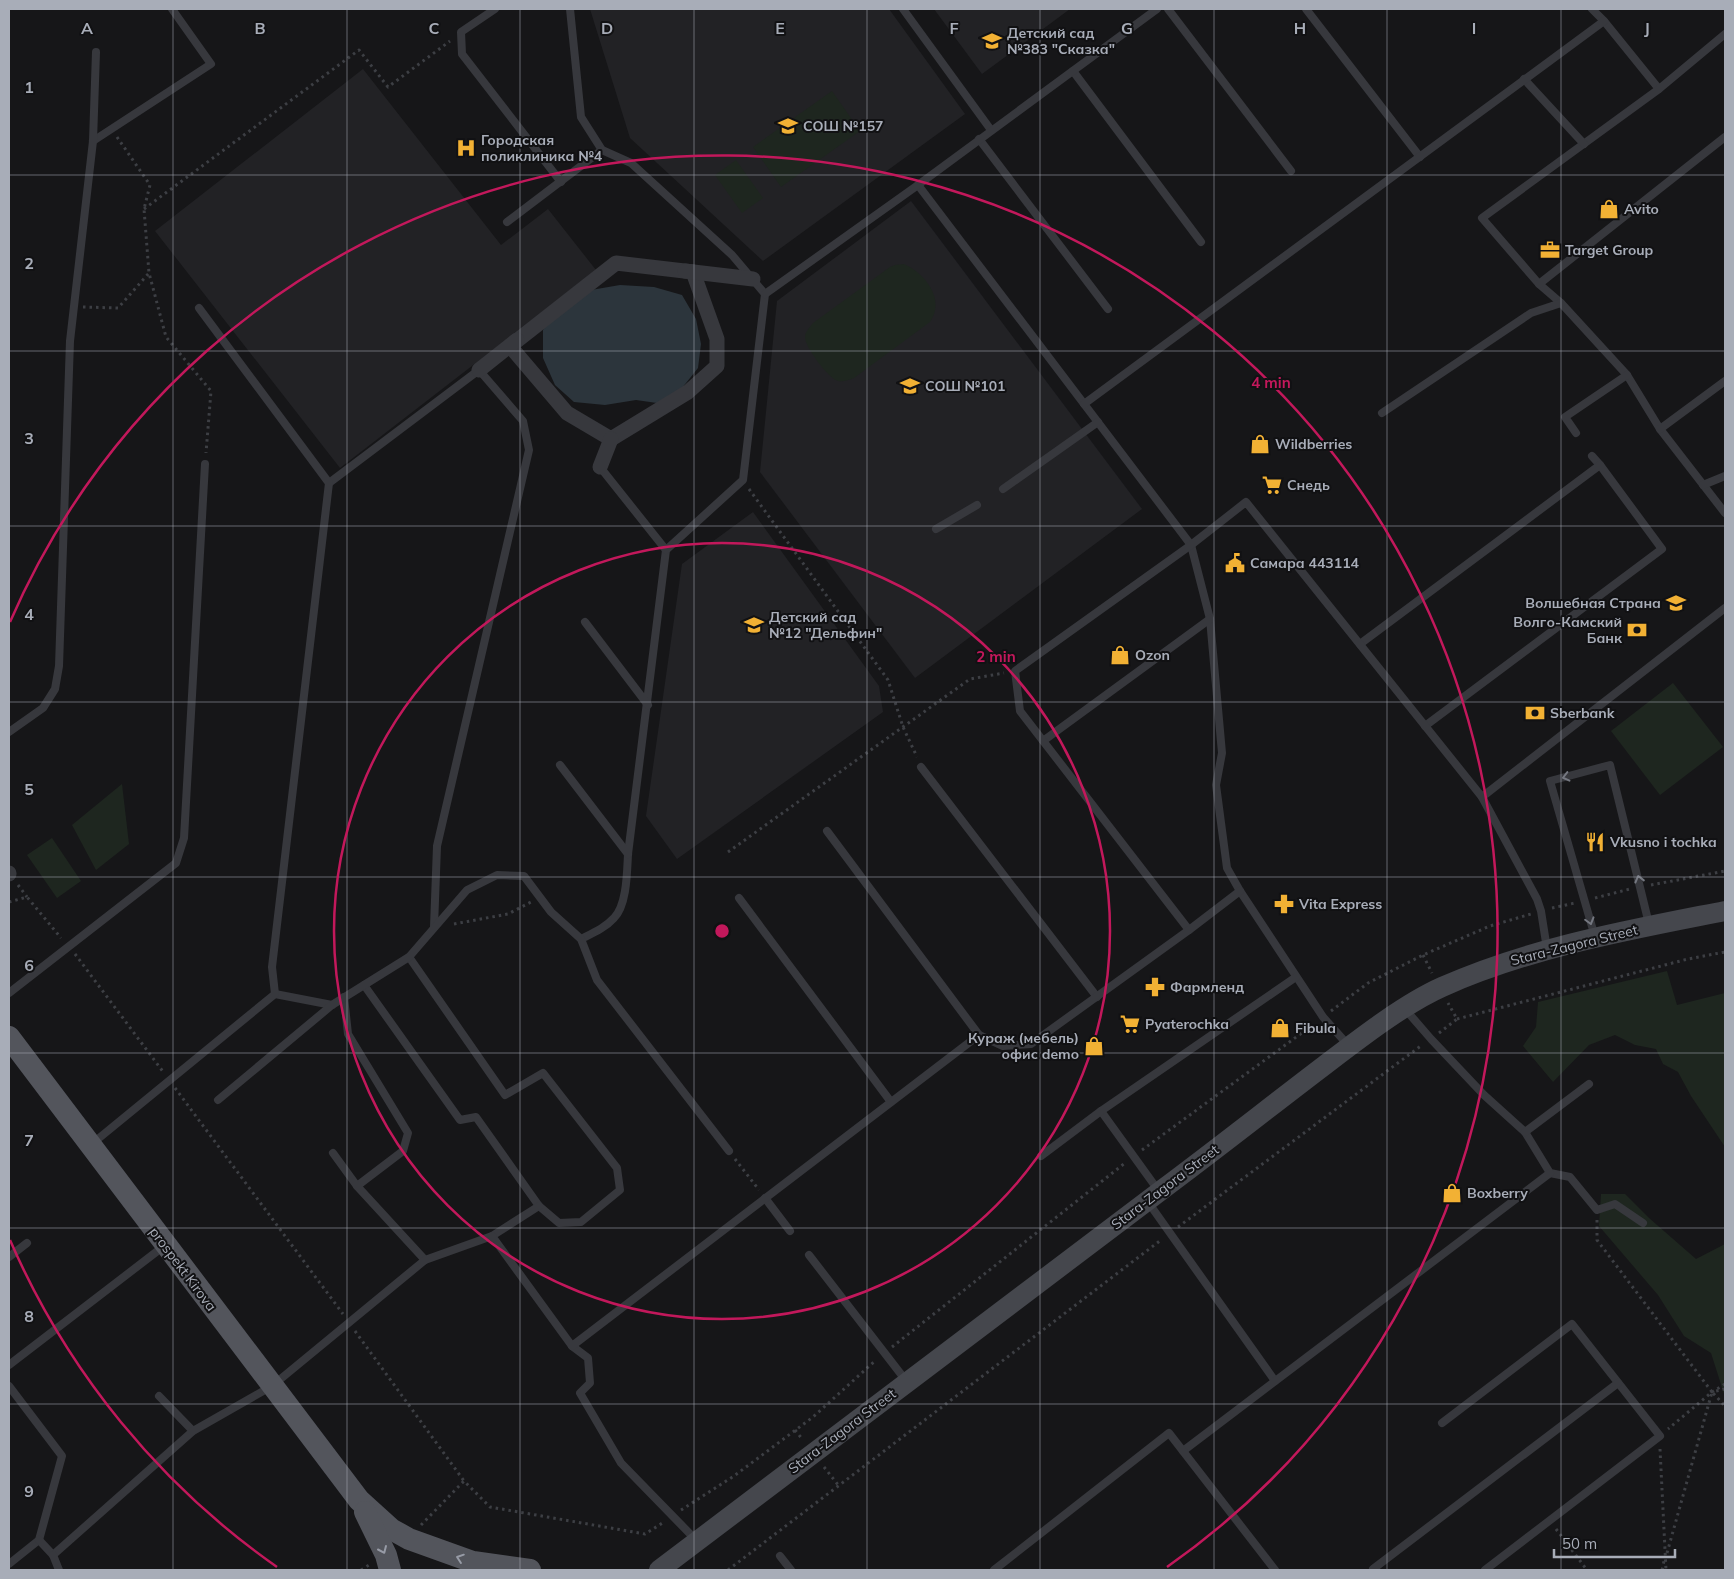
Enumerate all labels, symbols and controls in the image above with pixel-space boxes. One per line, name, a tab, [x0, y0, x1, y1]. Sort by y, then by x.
text: A	[81, 18, 93, 38]
text: B	[254, 18, 266, 38]
text: C	[429, 18, 440, 38]
text: D	[601, 18, 613, 38]
text: E	[775, 18, 785, 38]
text: F	[949, 18, 959, 38]
text: G	[1121, 18, 1133, 38]
text: H	[1294, 18, 1306, 38]
text: I	[1472, 18, 1476, 38]
text: J	[1644, 18, 1650, 38]
place label: Детский сад №383 "Сказка"	[1007, 24, 1115, 58]
school or university icon: Детский сад №383 "Сказка"	[981, 30, 1003, 52]
text: 1	[24, 77, 34, 97]
school or university icon: СОШ №157	[777, 115, 799, 137]
place label: СОШ №157	[803, 117, 883, 135]
place label: Городская поликлиника №4	[481, 131, 603, 165]
hospital icon: Городская поликлиника №4	[455, 137, 477, 159]
shop icon: Avito	[1598, 198, 1620, 220]
place label: Avito	[1624, 200, 1659, 218]
office icon: Target Group	[1539, 239, 1561, 261]
place label: Target Group	[1565, 241, 1654, 259]
text: 2	[24, 253, 34, 273]
text: 4 min	[1251, 373, 1291, 392]
school or university icon: СОШ №101	[899, 375, 921, 397]
place label: СОШ №101	[925, 377, 1005, 395]
text: 3	[24, 428, 34, 448]
shop icon: Wildberries	[1249, 433, 1271, 455]
place label: Wildberries	[1275, 435, 1352, 453]
supermarket icon: Снедь	[1261, 474, 1283, 496]
place label: Снедь	[1287, 476, 1330, 494]
public building icon: Самара 443114	[1224, 552, 1246, 574]
place label: Самара 443114	[1250, 554, 1360, 572]
school or university icon: Волшебная Страна	[1665, 592, 1687, 614]
place label: Волшебная Страна	[1525, 594, 1661, 612]
text: 4	[24, 604, 34, 624]
place label: Детский сад №12 "Дельфин"	[769, 608, 882, 642]
place label: Волго-Камский Банк	[1513, 613, 1623, 647]
school or university icon: Детский сад №12 "Дельфин"	[743, 614, 765, 636]
bank icon: Волго-Камский Банк	[1626, 619, 1648, 641]
shop icon: Ozon	[1109, 644, 1131, 666]
place label: Ozon	[1135, 646, 1170, 664]
text: 2 min	[976, 647, 1016, 666]
bank icon: Sberbank	[1524, 702, 1546, 724]
place label: Sberbank	[1550, 704, 1615, 722]
one-way arrow	[1563, 771, 1571, 781]
text: 5	[24, 779, 34, 799]
restaurant icon: Vkusno i tochka	[1584, 831, 1606, 853]
place label: Vkusno i tochka	[1609, 833, 1717, 851]
one-way arrow	[1634, 875, 1644, 883]
pharmacy icon: Vita Express	[1273, 893, 1295, 915]
place label: Vita Express	[1298, 895, 1382, 913]
one-way arrow	[1584, 917, 1595, 926]
street label: Stara-Zagora Street	[1509, 920, 1639, 969]
centre of rings	[713, 922, 731, 940]
text: 6	[24, 955, 34, 975]
pharmacy icon: Фармленд	[1144, 976, 1166, 998]
place label: Фармленд	[1170, 978, 1244, 996]
supermarket icon: Pyaterochka	[1119, 1013, 1141, 1035]
place label: Pyaterochka	[1145, 1015, 1229, 1033]
shop icon: Fibula	[1269, 1017, 1291, 1039]
place label: Fibula	[1295, 1019, 1336, 1037]
place label: Кураж (мебель) офис demo	[968, 1029, 1079, 1063]
shop icon: Кураж (мебель) офис demo	[1083, 1035, 1105, 1057]
text: 7	[24, 1130, 34, 1150]
street label: Stara-Zagora Street	[1108, 1141, 1222, 1233]
shop icon: Boxberry	[1441, 1182, 1463, 1204]
place label: Boxberry	[1467, 1184, 1528, 1202]
street label: prospekt Kirova	[146, 1223, 220, 1315]
text: 8	[24, 1306, 34, 1326]
street label: Stara-Zagora Street	[785, 1385, 899, 1477]
text: 9	[24, 1481, 34, 1501]
scale bar	[1554, 1526, 1675, 1558]
text: 50 m	[1562, 1534, 1597, 1553]
one-way arrow	[377, 1545, 387, 1554]
one-way arrow	[456, 1553, 465, 1563]

